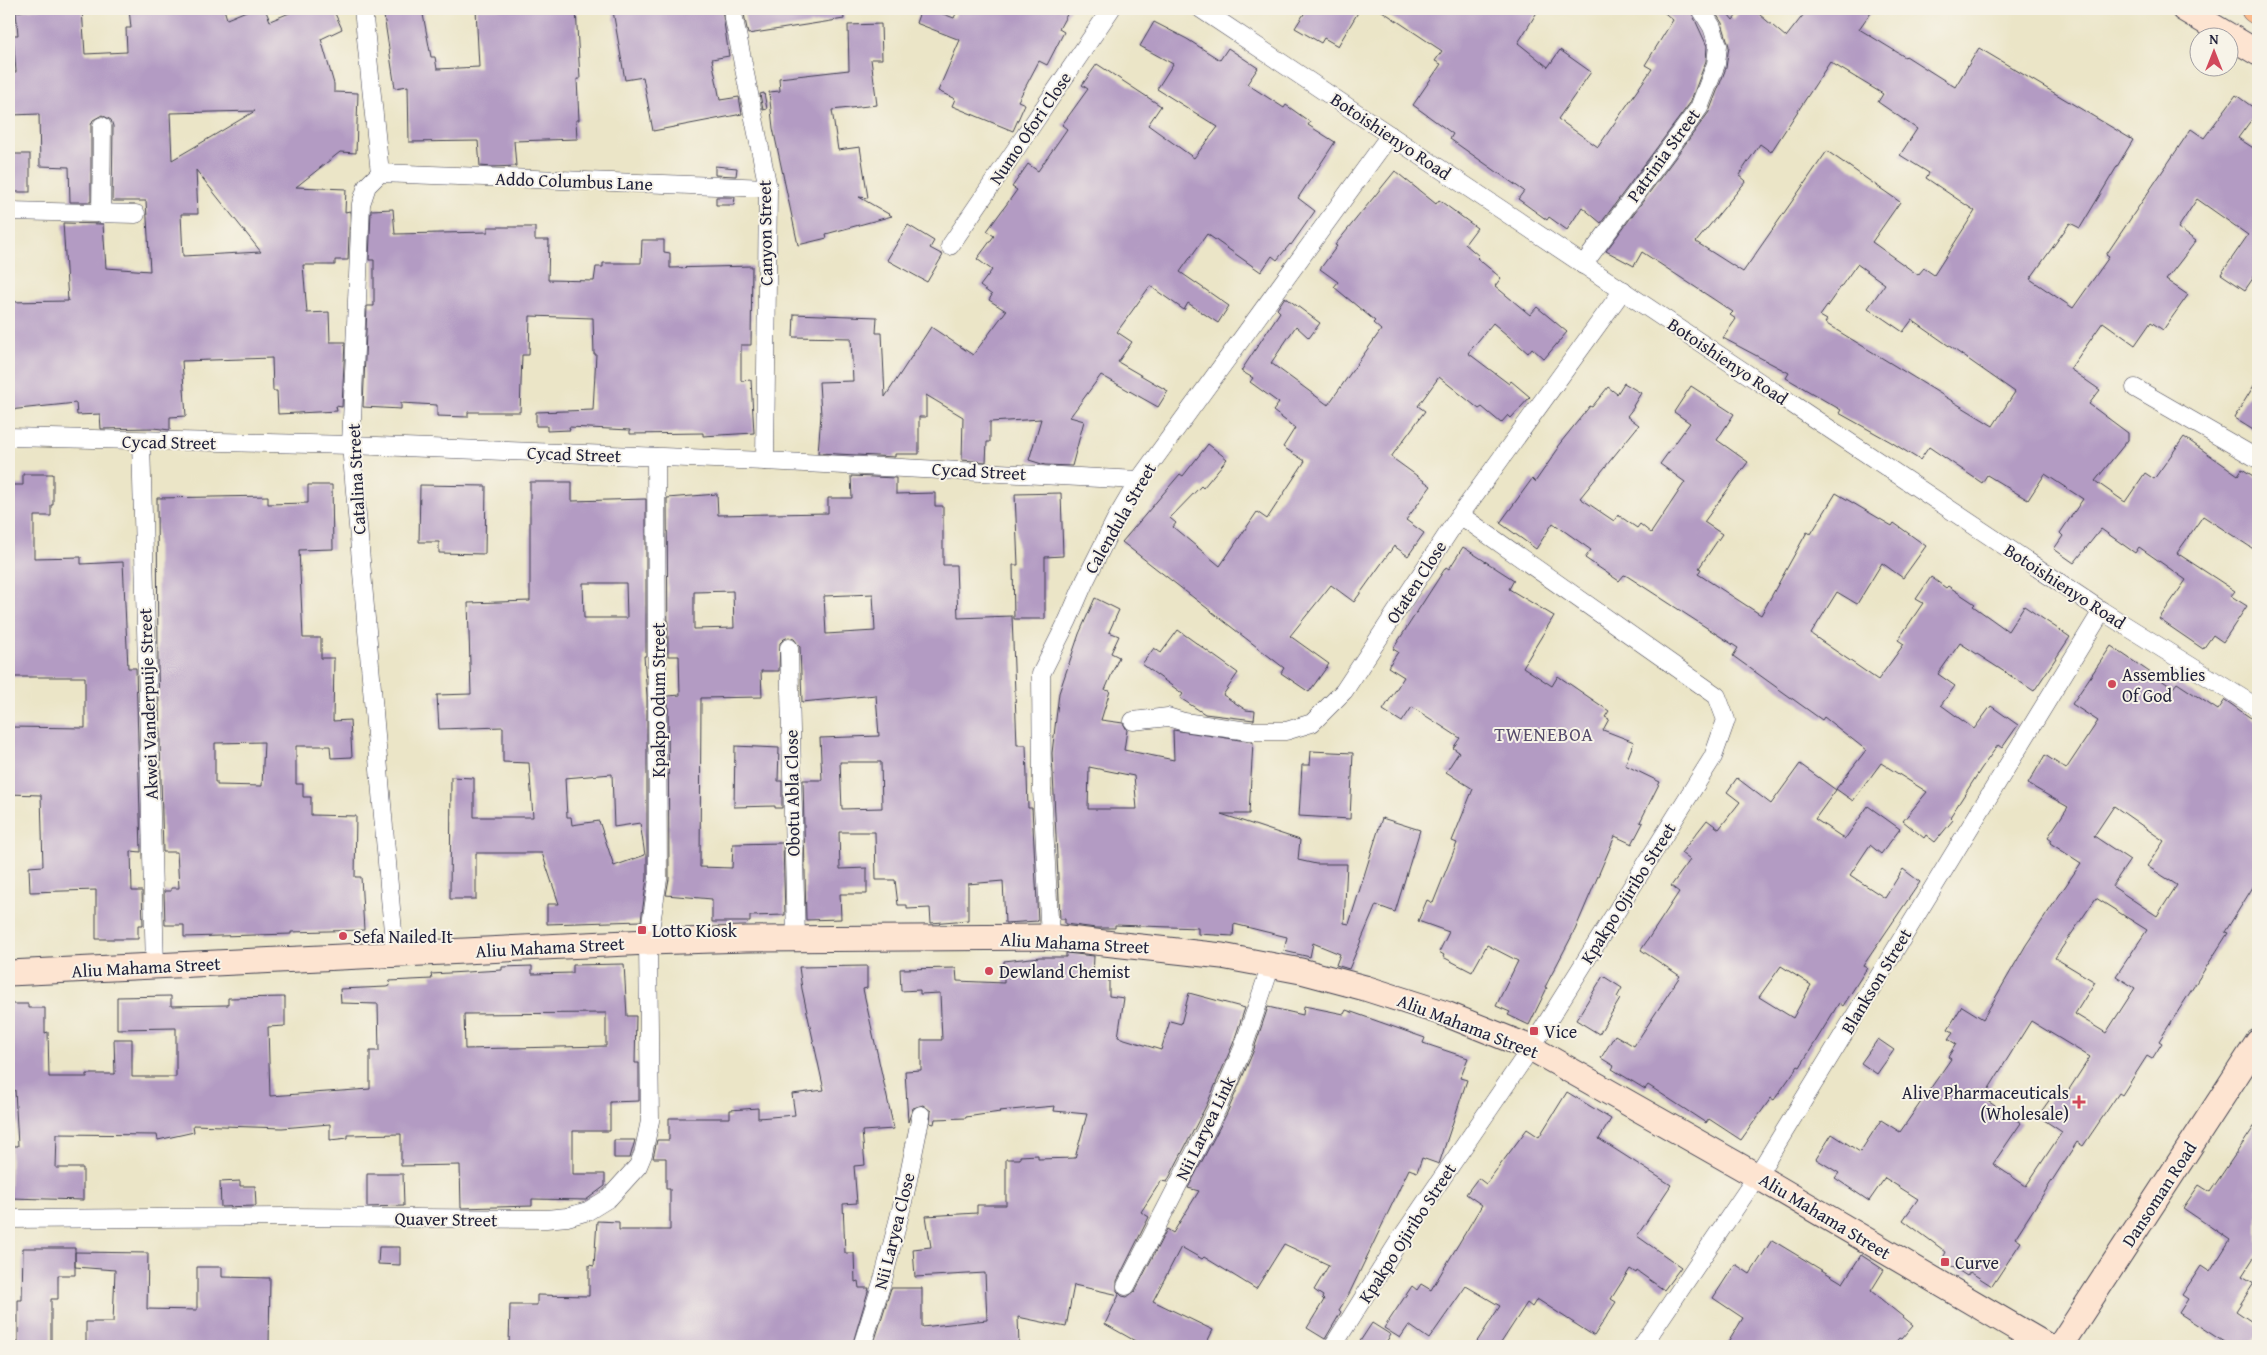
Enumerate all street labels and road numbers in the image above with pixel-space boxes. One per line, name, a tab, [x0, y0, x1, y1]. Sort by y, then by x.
street label: Numo Ofori Close	[982, 66, 1078, 190]
street label: Botoishienyo Road	[1325, 86, 1457, 187]
street label: Patrinia Street	[1620, 102, 1707, 208]
street label: Addo Columbus Lane	[495, 165, 653, 197]
street label: Canyon Street	[751, 179, 779, 286]
street label: Botoishienyo Road	[1662, 311, 1794, 412]
street label: Catalina Street	[340, 422, 372, 535]
street label: Cycad Street	[122, 428, 217, 456]
street label: Cycad Street	[526, 439, 622, 469]
street label: Cycad Street	[931, 455, 1027, 487]
street label: Calendula Street	[1077, 457, 1163, 579]
street label: Otaten Close	[1379, 535, 1453, 629]
street label: Botoishienyo Road	[1999, 536, 2131, 636]
street label: Akwei Vanderpuije Street	[131, 607, 165, 800]
street label: Kpakpo Odum Street	[645, 622, 672, 778]
street label: Obotu Abla Close	[777, 729, 807, 857]
street label: Kpakpo Ojiribo Street	[1574, 817, 1683, 969]
street label: Blankson Street	[1834, 923, 1919, 1039]
street label: Aliu Mahama Street	[1000, 926, 1151, 960]
street label: Aliu Mahama Street	[475, 930, 626, 964]
street label: Aliu Mahama Street	[71, 950, 222, 984]
street label: Aliu Mahama Street	[1393, 987, 1543, 1066]
street label: Nii Laryea Link	[1168, 1070, 1242, 1185]
street label: Dansoman Road	[2115, 1136, 2203, 1252]
street label: Kpakpo Ojiribo Street	[1352, 1157, 1463, 1308]
street label: Aliu Mahama Street	[1754, 1166, 1896, 1266]
street label: Nii Laryea Close	[866, 1170, 922, 1292]
street label: Quaver Street	[394, 1205, 498, 1233]

